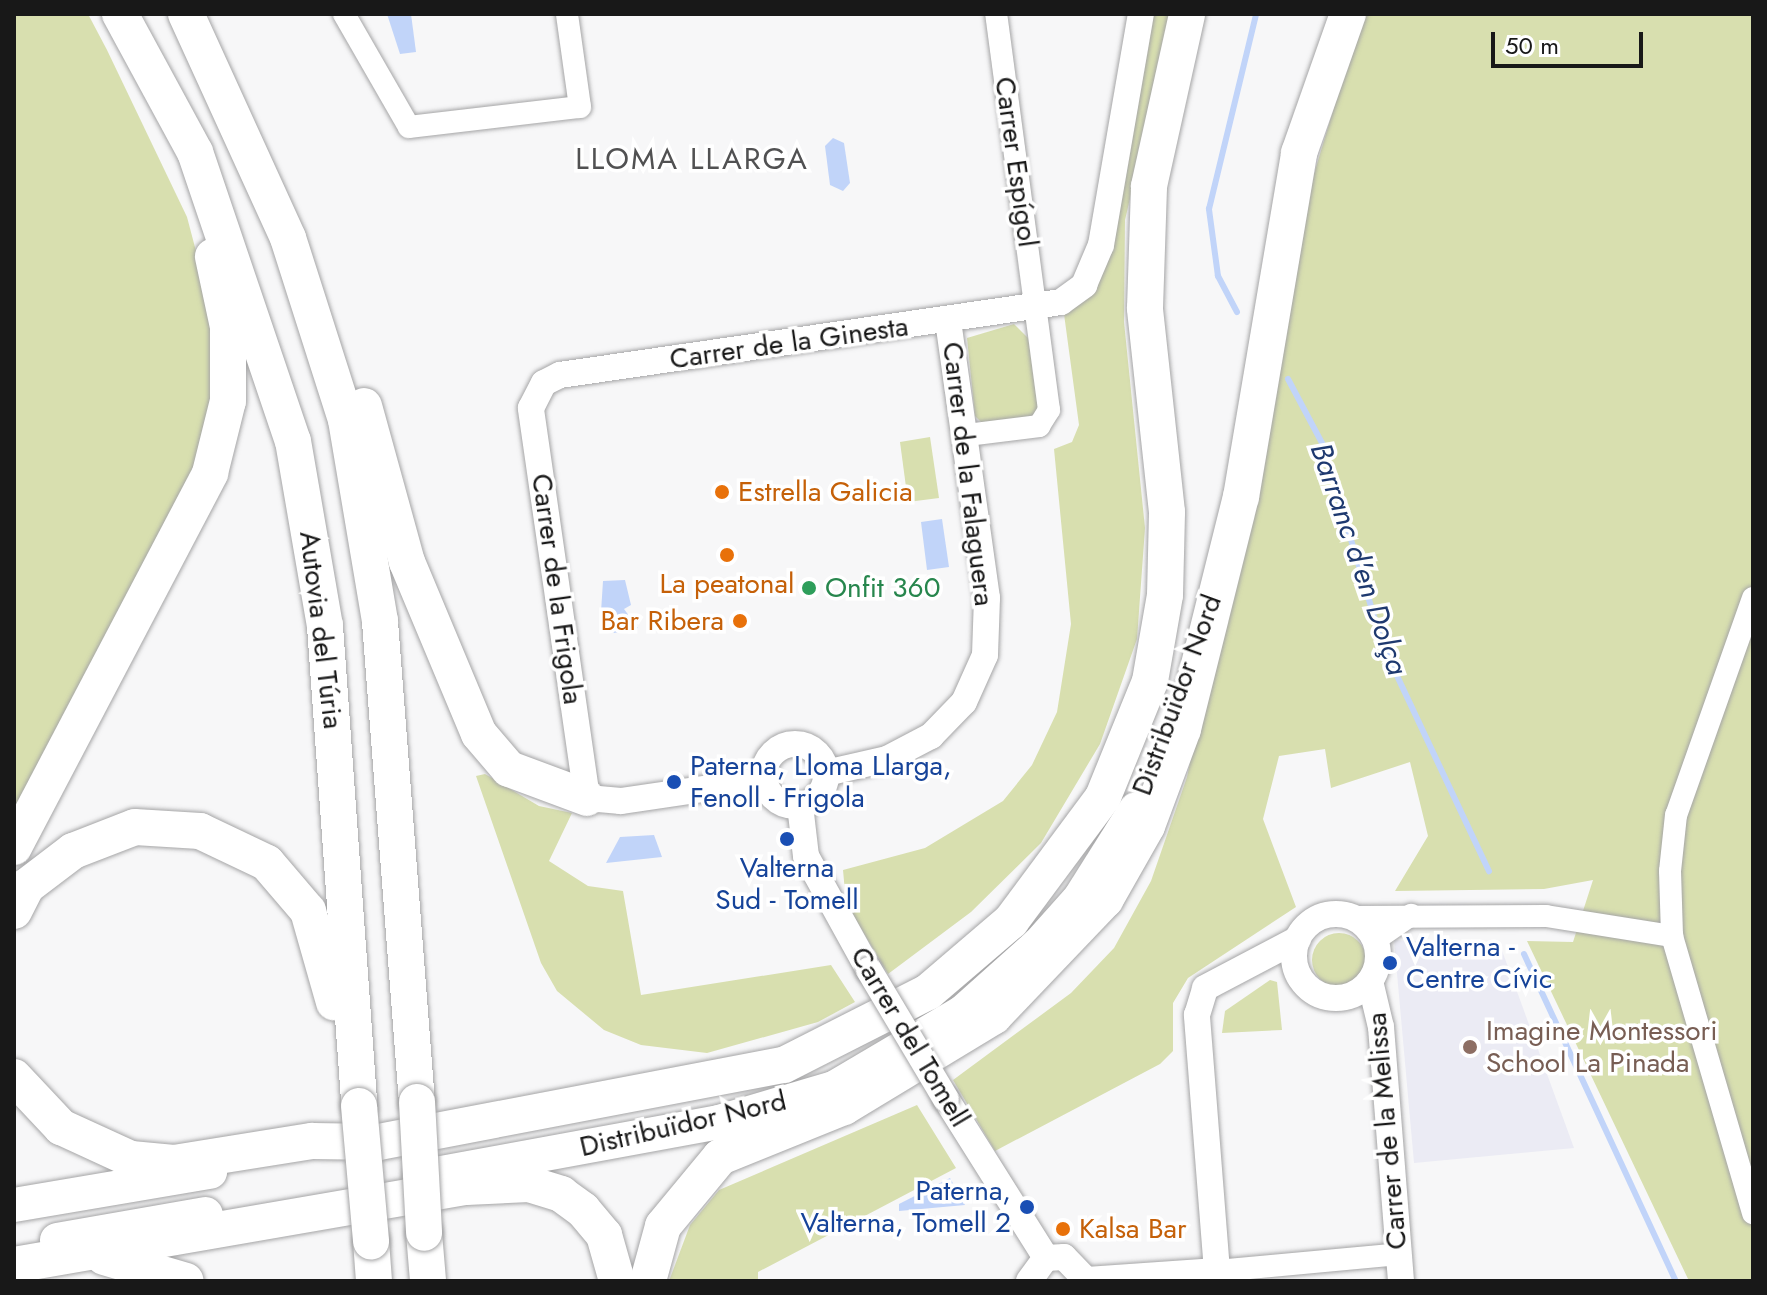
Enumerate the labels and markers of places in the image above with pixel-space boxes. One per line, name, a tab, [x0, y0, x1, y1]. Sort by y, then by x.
place label: Estrella Galicia	[738, 475, 913, 509]
marker: Estrella Galicia	[713, 483, 731, 501]
marker: La peatonal	[718, 546, 736, 564]
place label: La peatonal	[660, 567, 794, 601]
place label: Onfit 360	[825, 571, 940, 605]
marker: Onfit 360	[800, 579, 818, 597]
place label: Bar Ribera	[600, 604, 724, 638]
marker: Bar Ribera	[731, 612, 749, 630]
place label: Paterna, Lloma Llarga, Fenoll - Frigola	[690, 749, 952, 815]
marker: Paterna, Lloma Llarga, Fenoll - Frigola	[665, 773, 683, 791]
marker: Valterna Sud - Tomell	[778, 830, 796, 848]
place label: Valterna Sud - Tomell	[715, 851, 859, 917]
place label: Valterna - Centre Cívic	[1406, 930, 1552, 996]
marker: Valterna - Centre Cívic	[1381, 954, 1399, 972]
place label: Imagine Montessori School La Pinada	[1486, 1014, 1717, 1080]
marker: Imagine Montessori School La Pinada	[1461, 1038, 1479, 1056]
place label: Paterna, Valterna, Tomell 2	[800, 1174, 1011, 1240]
marker: Paterna, Valterna, Tomell 2	[1018, 1198, 1036, 1216]
place label: Kalsa Bar	[1079, 1212, 1187, 1246]
marker: Kalsa Bar	[1054, 1220, 1072, 1238]

